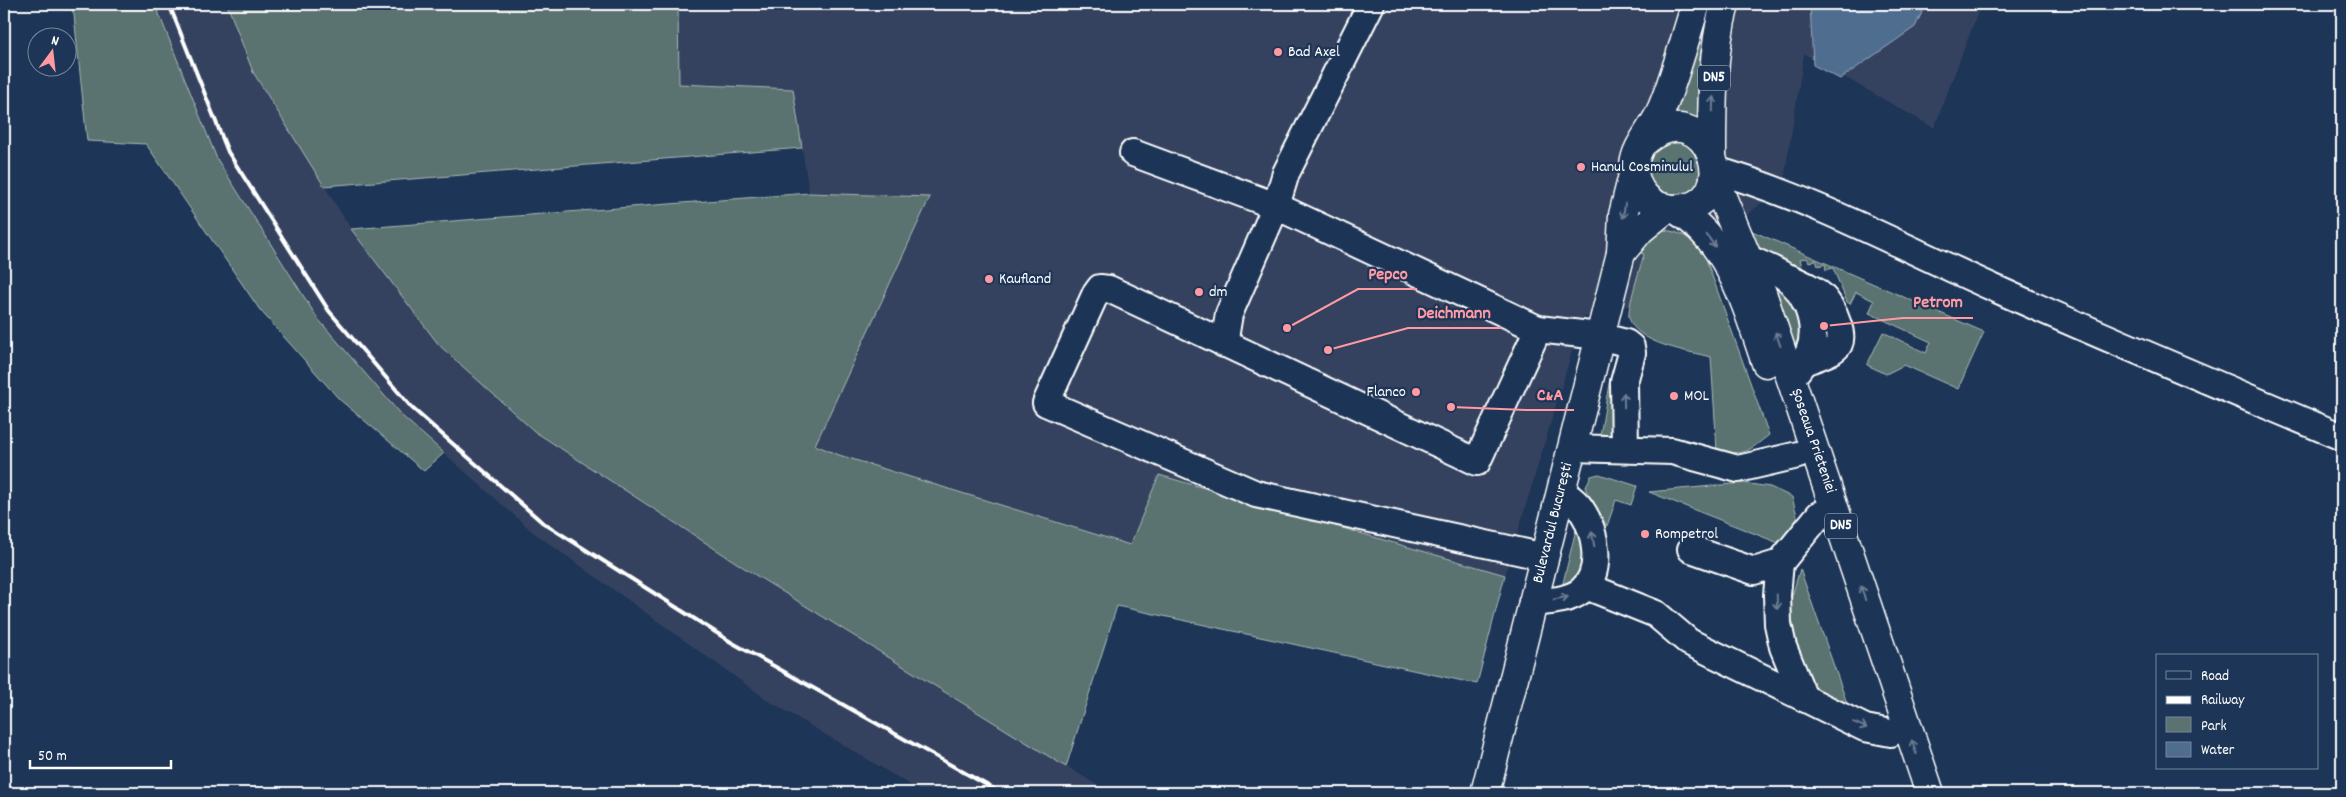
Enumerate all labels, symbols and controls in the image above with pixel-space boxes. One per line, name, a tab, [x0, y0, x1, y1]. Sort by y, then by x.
north arrow	[28, 28, 78, 78]
text: N	[49, 31, 61, 52]
place label: Bad Axel	[1288, 41, 1340, 64]
marker: Bad Axel	[1272, 46, 1284, 58]
road number: DN5	[1698, 66, 1730, 90]
one-way arrow	[1708, 96, 1717, 112]
place label: Hanul Cosminulul	[1591, 156, 1693, 179]
marker: Hanul Cosminulul	[1575, 161, 1587, 173]
one-way arrow	[1619, 203, 1629, 219]
one-way arrow	[1706, 234, 1716, 248]
callout: Pepco	[1358, 256, 1417, 289]
text: Pepco	[1368, 263, 1408, 288]
place label: Kaufland	[999, 268, 1051, 291]
marker: Kaufland	[983, 273, 995, 285]
place label: dm	[1209, 281, 1228, 304]
callout: Petrom	[1903, 285, 1973, 318]
marker: dm	[1193, 286, 1205, 298]
text: Petrom	[1913, 291, 1963, 316]
callout: Deichmann	[1408, 295, 1501, 328]
text: Deichmann	[1417, 302, 1491, 327]
one-way arrow	[1773, 332, 1782, 348]
callout: C&A	[1527, 377, 1574, 410]
place label: Flanco	[1367, 381, 1406, 404]
text: C&A	[1537, 384, 1563, 409]
place label: MOL	[1684, 385, 1710, 408]
marker: Flanco	[1410, 386, 1422, 398]
street label: Șoseaua Prieteniei	[1784, 386, 1842, 497]
marker: MOL	[1668, 390, 1680, 402]
one-way arrow	[1620, 392, 1629, 408]
street label: Bulevardul București	[1527, 460, 1579, 586]
road number: DN5	[1825, 514, 1857, 538]
place label: Rompetrol	[1655, 523, 1718, 546]
marker: Rompetrol	[1639, 528, 1651, 540]
one-way arrow	[1588, 531, 1598, 547]
one-way arrow	[1858, 585, 1868, 601]
one-way arrow	[1552, 593, 1568, 603]
one-way arrow	[1773, 594, 1782, 610]
legend	[2156, 654, 2318, 770]
text: Road	[2201, 666, 2229, 688]
text: Railway	[2201, 690, 2245, 712]
text: Park	[2201, 716, 2227, 738]
one-way arrow	[1852, 721, 1867, 731]
scale bar	[30, 737, 171, 769]
one-way arrow	[1909, 739, 1919, 755]
text: Water	[2201, 740, 2235, 762]
text: 50 m	[38, 746, 67, 768]

